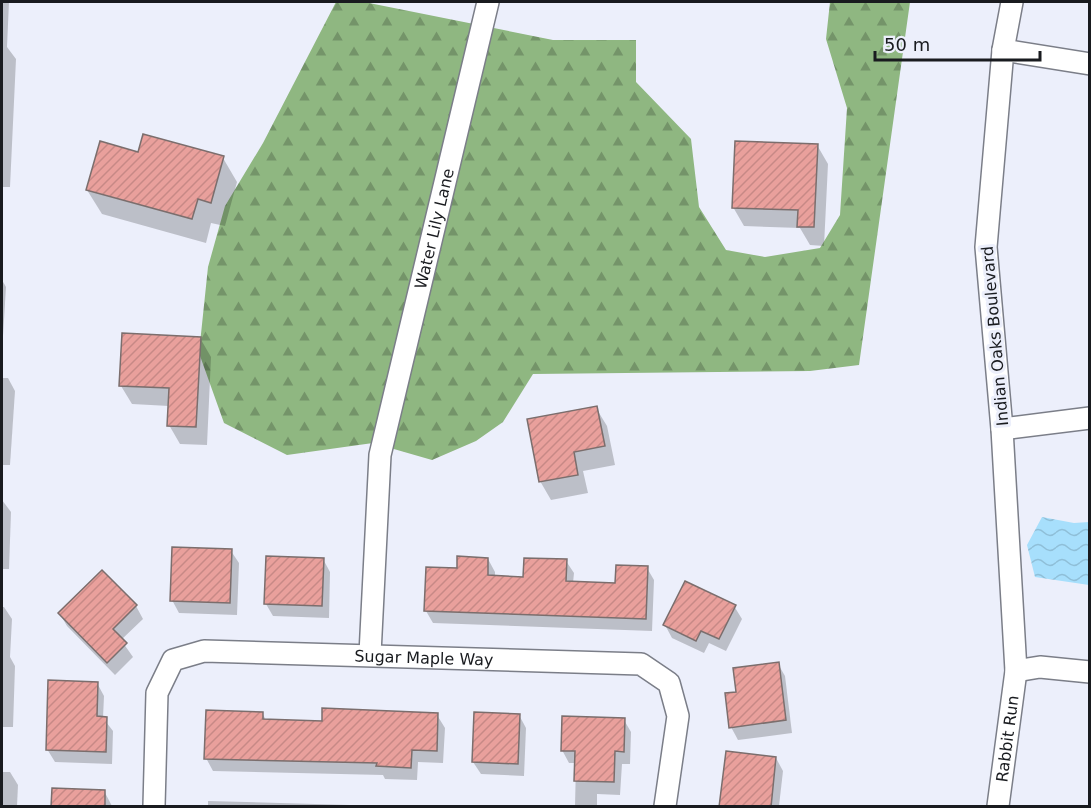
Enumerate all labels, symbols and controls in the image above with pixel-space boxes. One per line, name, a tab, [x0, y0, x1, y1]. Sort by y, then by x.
scale bar	[875, 24, 1040, 62]
text: 50 m	[884, 34, 930, 55]
street label: Water Lily Lane	[410, 166, 458, 291]
street label: Indian Oaks Boulevard	[978, 245, 1012, 427]
street label: Sugar Maple Way	[354, 646, 494, 669]
street label: Rabbit Run	[992, 694, 1022, 783]

